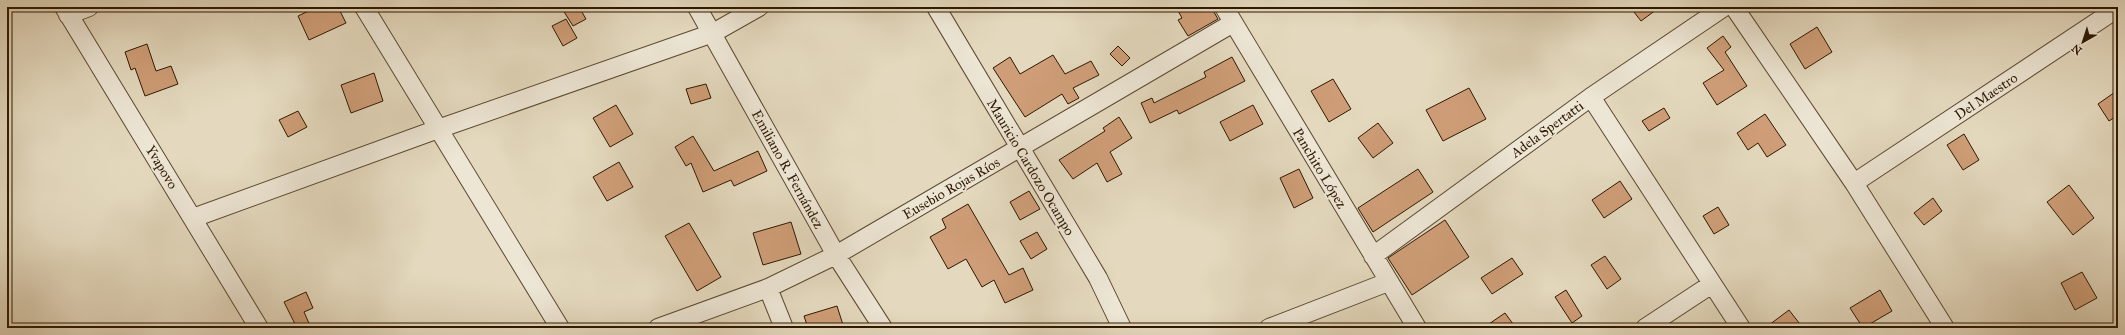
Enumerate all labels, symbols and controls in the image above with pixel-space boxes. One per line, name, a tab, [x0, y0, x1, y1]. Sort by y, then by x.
north arrow	[2063, 22, 2103, 62]
text: N	[2069, 41, 2085, 57]
street label: Del Maestro	[1952, 69, 2021, 124]
street label: Mauricio Cardozo Ocampo	[983, 96, 1078, 239]
street label: Adela Spertatti	[1507, 97, 1587, 162]
street label: Emiliano R. Fernández	[748, 107, 828, 232]
street label: Panchito López	[1289, 125, 1350, 212]
street label: Yvapovo	[142, 142, 181, 192]
street label: Eusebio Rojas Ríos	[900, 154, 1003, 223]

